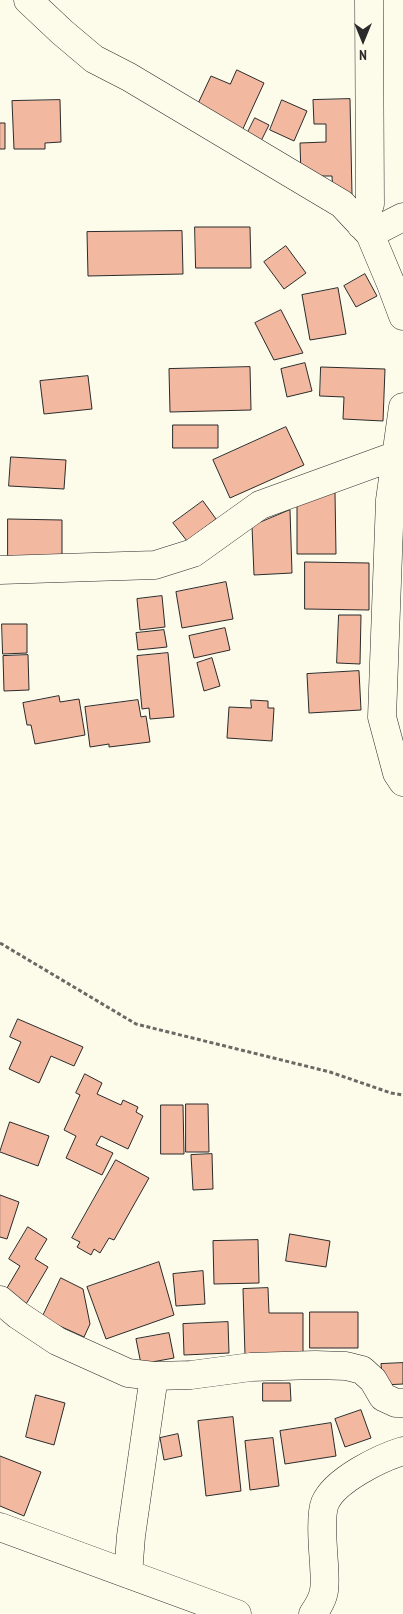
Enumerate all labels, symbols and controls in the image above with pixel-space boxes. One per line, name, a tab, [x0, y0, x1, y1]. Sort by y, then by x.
north arrow	[338, 15, 388, 65]
text: N	[359, 46, 367, 64]

